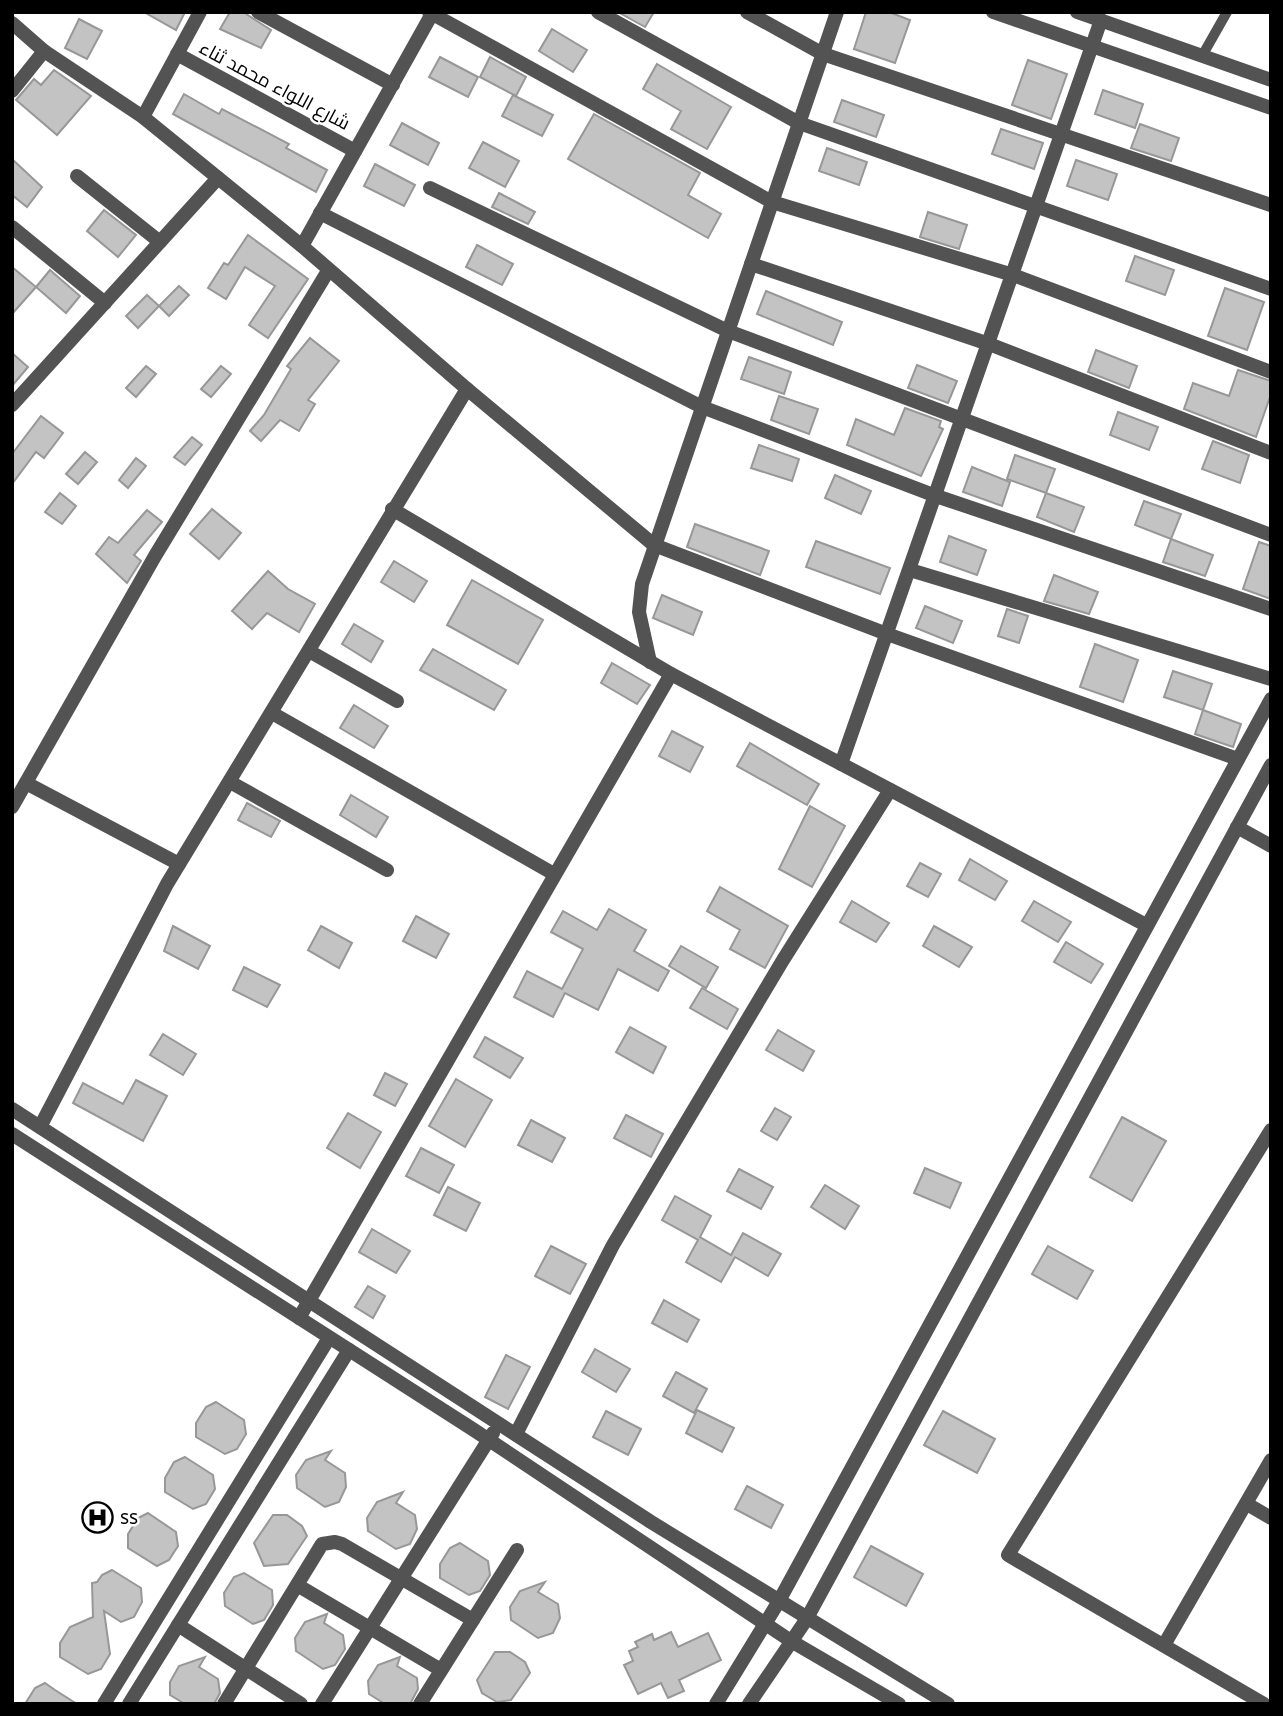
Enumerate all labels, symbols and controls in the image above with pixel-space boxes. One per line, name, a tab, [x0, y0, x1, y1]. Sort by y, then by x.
street label: شارع اللواء محمد ثناء	[194, 34, 355, 137]
hospital icon: ss	[80, 1500, 114, 1534]
place label: ss	[120, 1504, 138, 1530]

